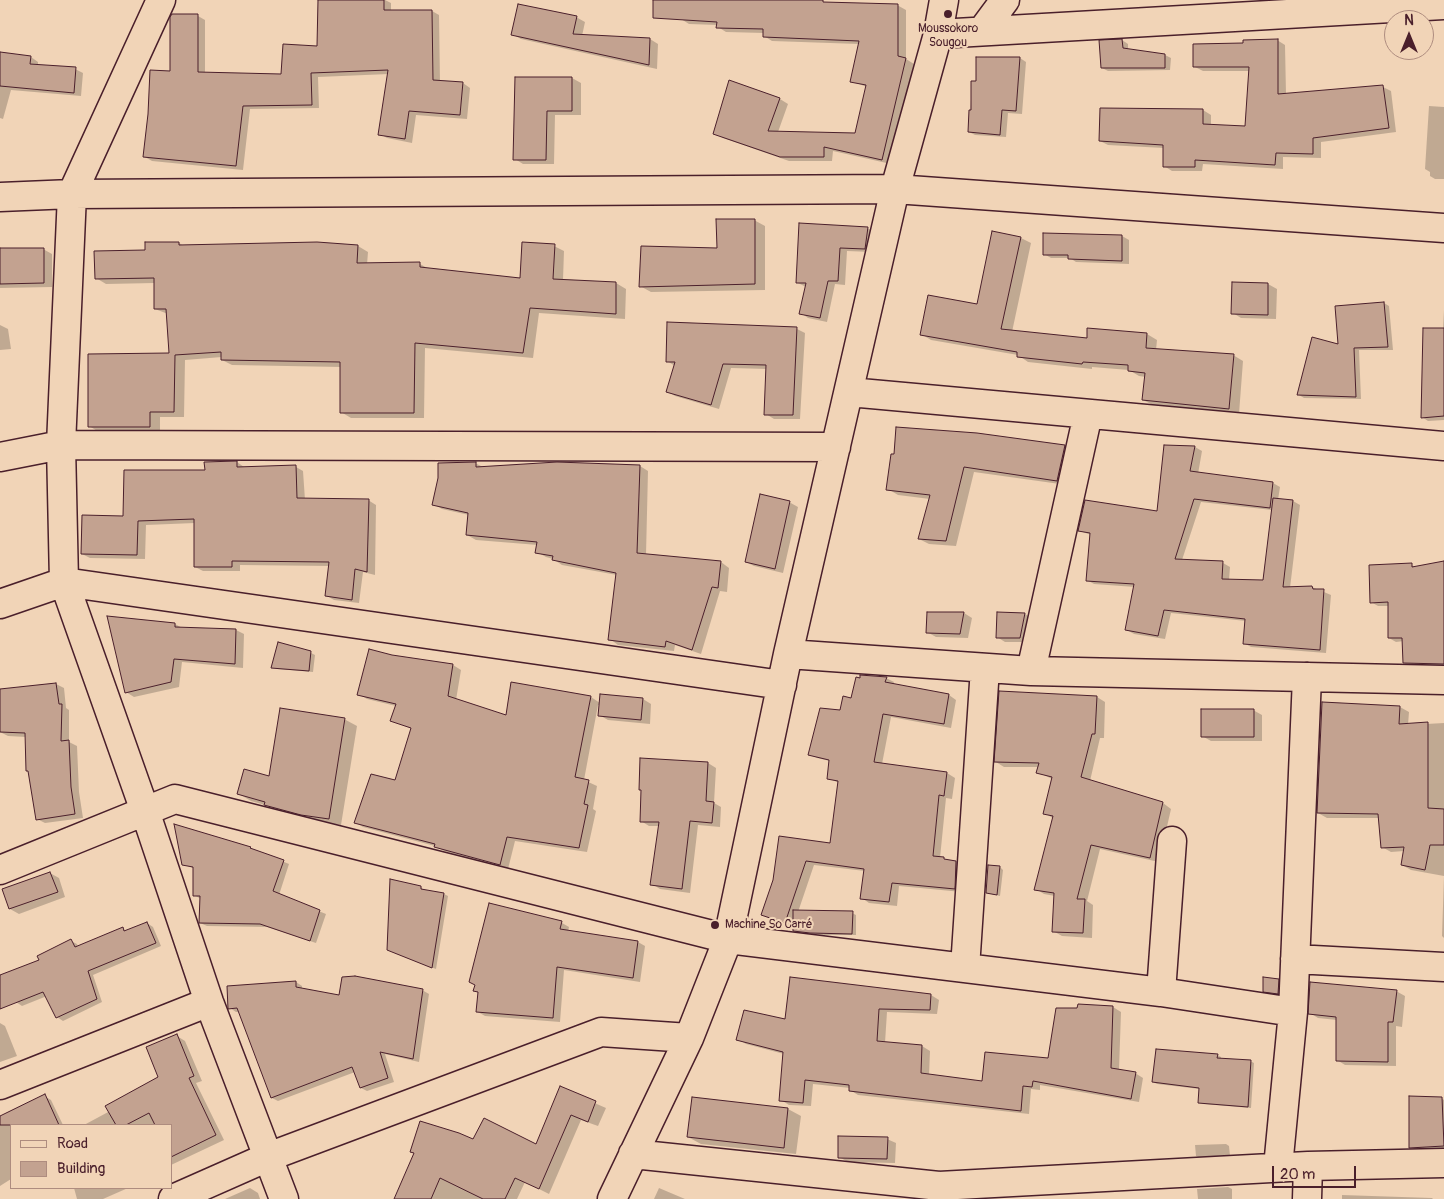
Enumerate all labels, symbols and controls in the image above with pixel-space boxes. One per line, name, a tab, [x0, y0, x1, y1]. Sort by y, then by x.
marker: Moussokoro Sougou	[942, 8, 954, 20]
north arrow	[1384, 10, 1434, 60]
text: N	[1404, 12, 1414, 29]
place label: Moussokoro Sougou	[918, 22, 978, 50]
place label: Machine So Carré	[725, 918, 812, 932]
marker: Machine So Carré	[709, 919, 721, 931]
legend	[10, 1124, 172, 1189]
text: Road	[57, 1134, 88, 1153]
scale bar	[1274, 1156, 1358, 1188]
text: Building	[57, 1159, 105, 1178]
text: 20 m	[1280, 1165, 1315, 1184]

